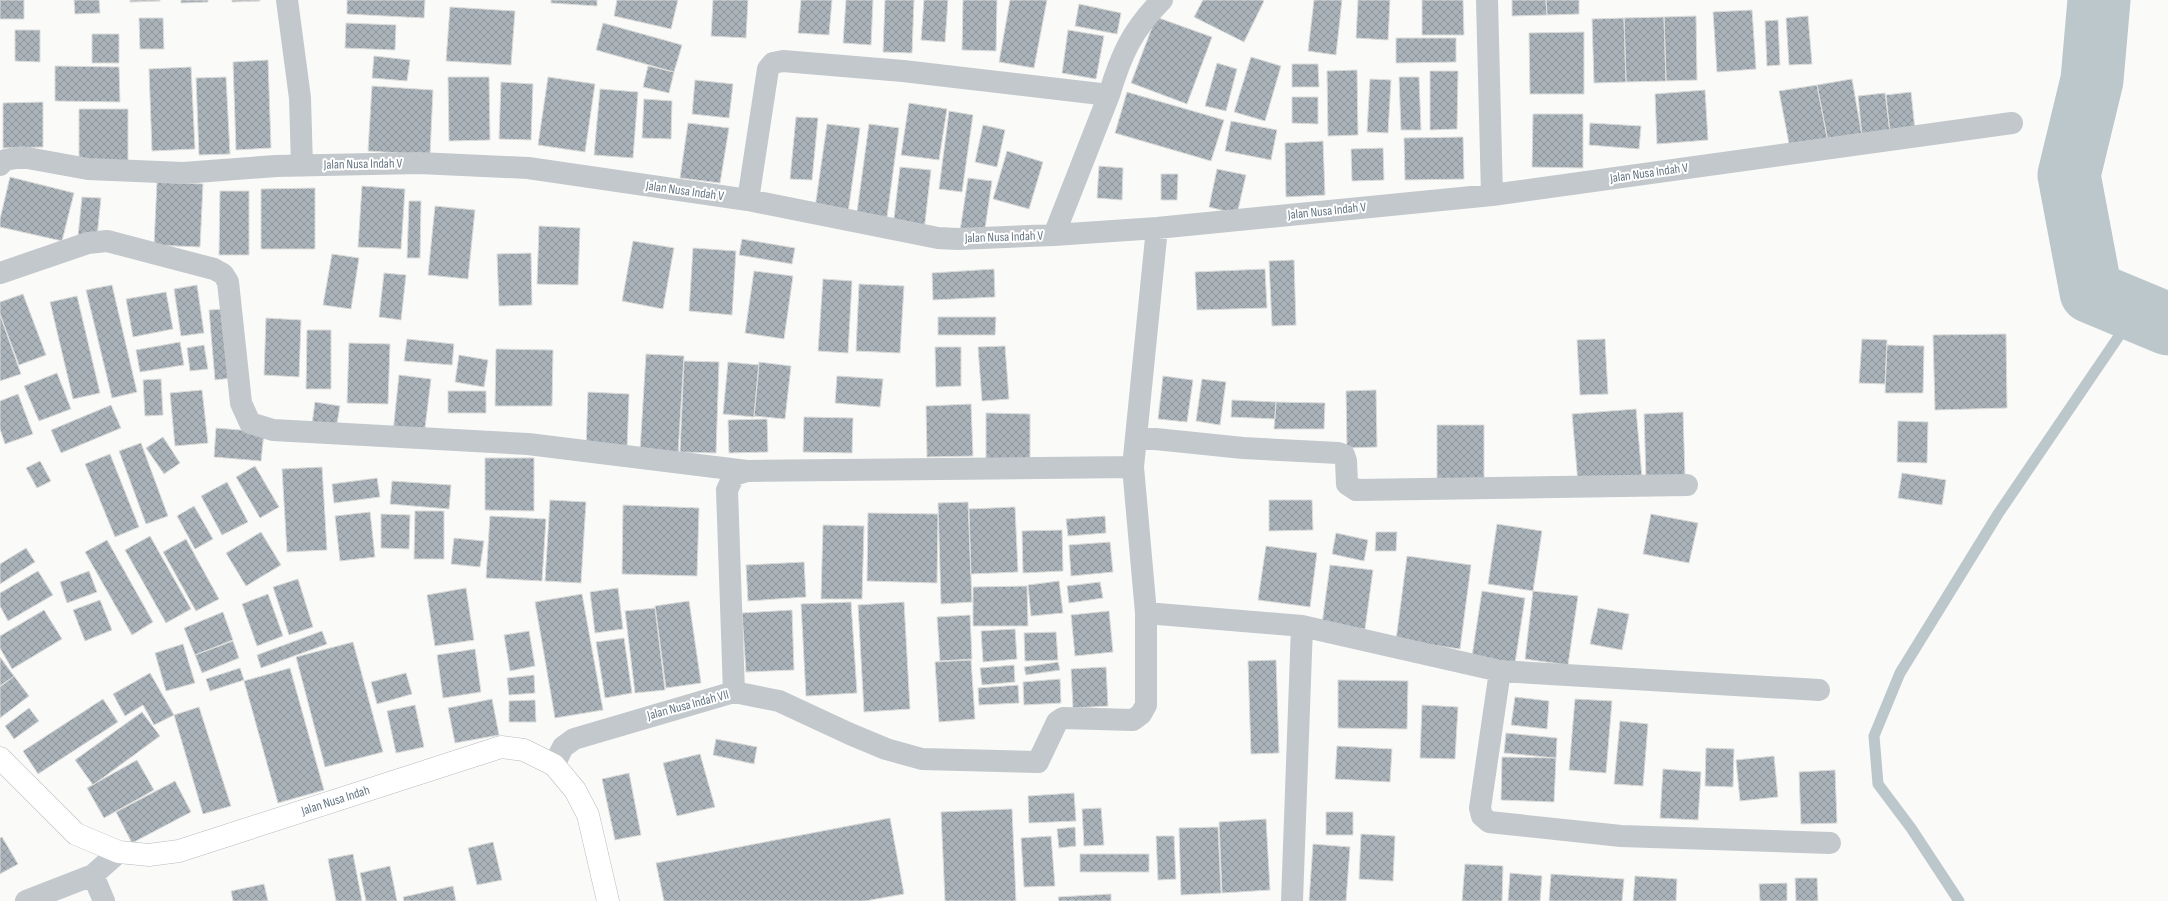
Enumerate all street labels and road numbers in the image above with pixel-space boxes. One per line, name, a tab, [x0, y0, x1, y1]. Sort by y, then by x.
street label: Jalan Nusa Indah V	[323, 155, 403, 173]
street label: Jalan Nusa Indah V	[1608, 160, 1689, 187]
street label: Jalan Nusa Indah V	[644, 177, 725, 204]
street label: Jalan Nusa Indah V	[1286, 199, 1367, 223]
street label: Jalan Nusa Indah V	[963, 228, 1044, 246]
street label: Jalan Nusa Indah VII	[644, 686, 731, 724]
street label: Jalan Nusa Indah	[298, 782, 372, 819]

